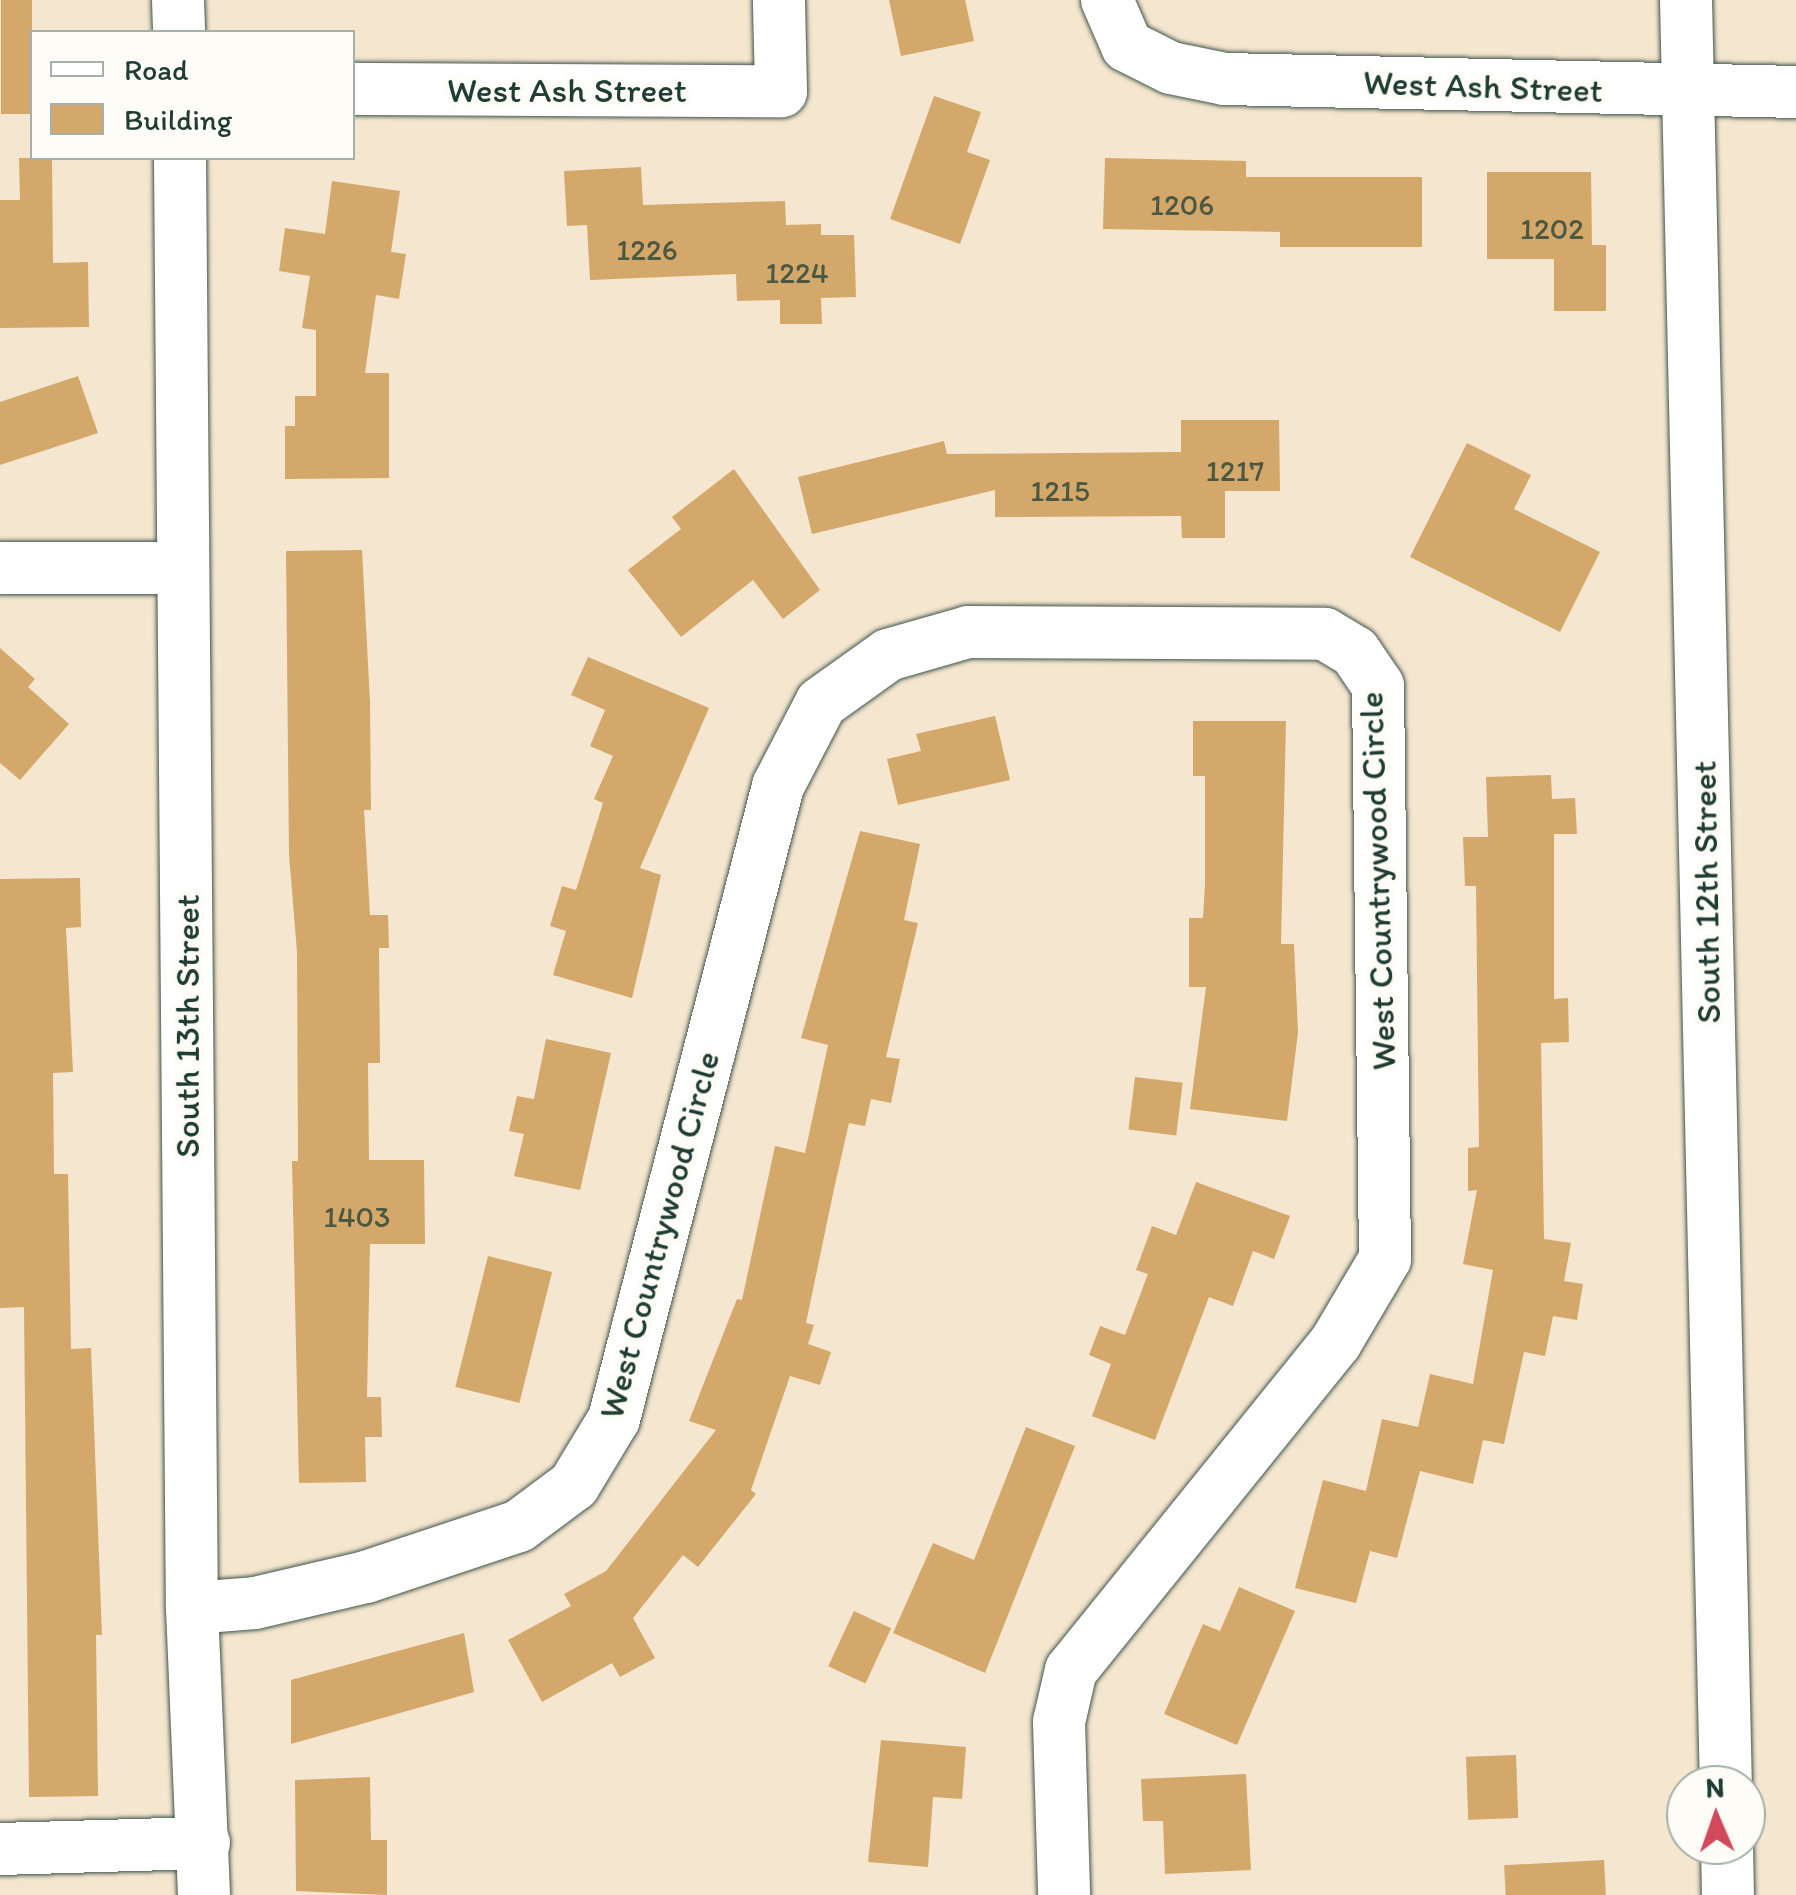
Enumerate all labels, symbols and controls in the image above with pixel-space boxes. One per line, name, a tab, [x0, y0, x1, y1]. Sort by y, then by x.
legend	[30, 30, 355, 160]
text: Road	[124, 51, 189, 88]
street label: West Ash Street	[1363, 61, 1603, 111]
street label: West Ash Street	[448, 69, 686, 111]
text: Building	[124, 101, 232, 138]
house number: 1206	[1150, 187, 1214, 223]
house number: 1202	[1520, 211, 1584, 247]
house number: 1226	[616, 232, 678, 268]
house number: 1224	[765, 255, 829, 291]
house number: 1217	[1206, 453, 1264, 489]
house number: 1215	[1030, 473, 1090, 509]
street label: West Countrywood Circle	[1349, 691, 1405, 1071]
street label: South 12th Street	[1683, 761, 1729, 1023]
street label: South 13th Street	[166, 895, 208, 1157]
street label: West Countrywood Circle	[590, 1047, 728, 1423]
house number: 1403	[324, 1199, 390, 1235]
north arrow	[1666, 1765, 1766, 1865]
text: N	[1705, 1770, 1725, 1804]

